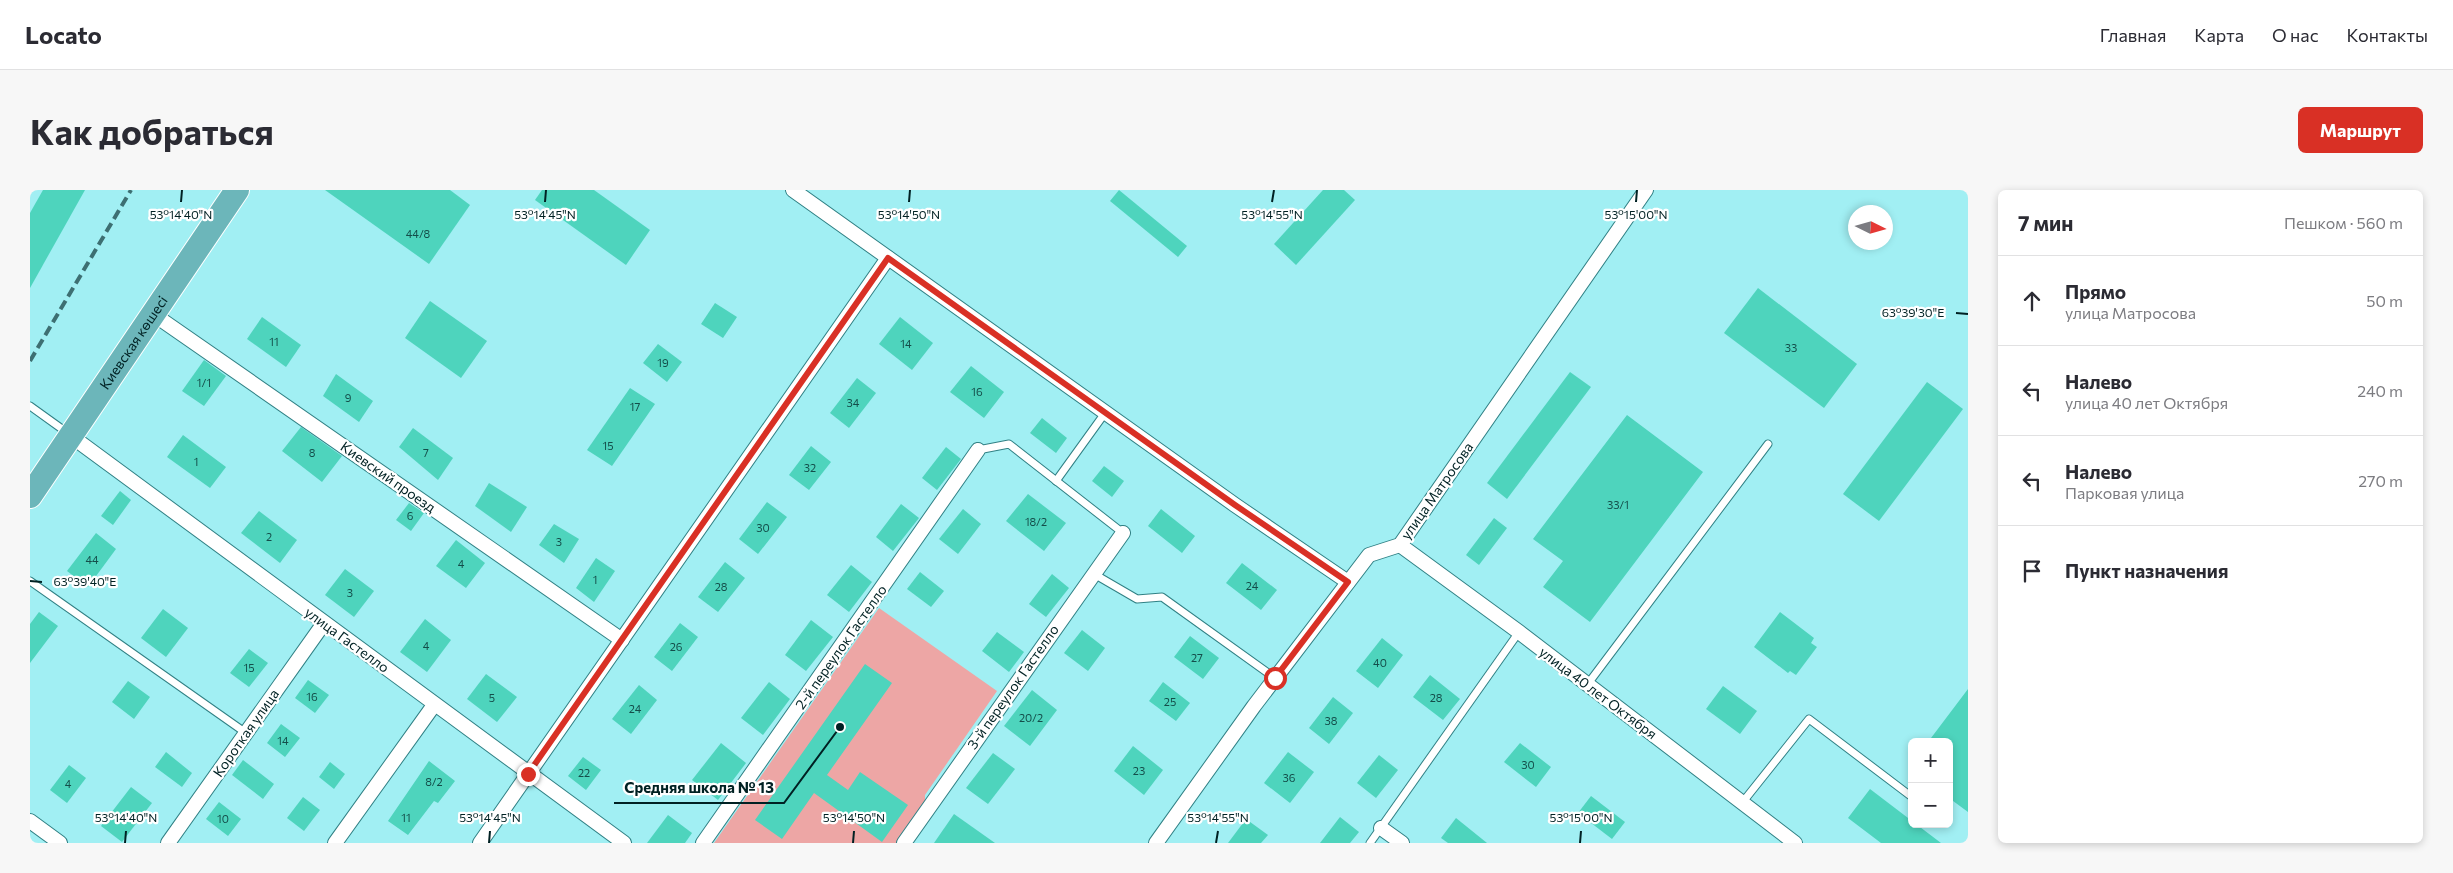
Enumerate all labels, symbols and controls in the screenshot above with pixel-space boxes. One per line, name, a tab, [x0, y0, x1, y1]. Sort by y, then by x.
text: Locato	[25, 20, 102, 49]
text: Главная	[2100, 24, 2166, 46]
text: Карта	[2194, 24, 2244, 46]
text: О нас	[2272, 24, 2319, 46]
text: Контакты	[2347, 24, 2428, 46]
button: Маршрут	[2298, 107, 2423, 153]
text: Как добраться	[30, 109, 274, 152]
north arrow	[1848, 205, 1893, 250]
text: 53°14'40"N	[150, 207, 212, 221]
text: 53°14'45"N	[514, 207, 576, 221]
text: 53°14'50"N	[878, 207, 940, 221]
text: 53°14'55"N	[1241, 207, 1303, 221]
text: 53°15'00"N	[1605, 207, 1667, 221]
text: 7 мин	[2018, 210, 2074, 235]
text: Пешком · 560 m	[2284, 213, 2403, 232]
house number: 44/8	[406, 227, 431, 240]
text: Прямо	[2065, 280, 2126, 303]
icon: ahead	[2018, 287, 2046, 315]
text: 50 m	[2366, 291, 2403, 310]
street label: Киевская көшесі	[96, 293, 171, 392]
text: улица Матросова	[2065, 303, 2196, 322]
text: 63°39'30"E	[1882, 305, 1944, 319]
house number: 11	[269, 335, 279, 348]
house number: 14	[900, 337, 912, 350]
house number: 33	[1785, 341, 1797, 354]
house number: 19	[657, 356, 669, 369]
text: Налево	[2065, 370, 2132, 393]
house number: 1/1	[197, 376, 211, 389]
icon: left	[2018, 377, 2046, 405]
text: 240 m	[2357, 381, 2403, 400]
house number: 16	[971, 385, 983, 398]
house number: 9	[345, 391, 352, 404]
text: улица 40 лет Октября	[2065, 393, 2228, 412]
house number: 34	[847, 396, 860, 409]
house number: 17	[630, 400, 640, 413]
street label: Киевский проезд	[337, 437, 439, 516]
house number: 15	[602, 439, 614, 452]
street label: улица Матросова	[1397, 439, 1476, 543]
house number: 8	[309, 446, 316, 459]
house number: 7	[423, 446, 429, 459]
house number: 1	[194, 455, 198, 468]
text: Налево	[2065, 460, 2132, 483]
house number: 32	[804, 461, 816, 474]
icon: left	[2018, 467, 2046, 495]
text: 270 m	[2358, 471, 2403, 490]
text: Парковая улица	[2065, 483, 2184, 502]
house number: 33/1	[1607, 498, 1629, 511]
house number: 6	[407, 509, 414, 522]
house number: 18/2	[1025, 515, 1047, 528]
house number: 30	[756, 521, 770, 534]
house number: 2	[266, 530, 272, 543]
house number: 3	[556, 535, 562, 548]
house number: 44	[85, 553, 99, 566]
house number: 4	[458, 557, 465, 570]
icon: arrive	[2018, 557, 2046, 585]
text: Пункт назначения	[2065, 559, 2228, 582]
house number: 1	[593, 573, 597, 586]
text: 63°39'40"E	[54, 574, 116, 588]
house number: 24	[1246, 579, 1259, 592]
house number: 28	[715, 580, 728, 593]
street label: 2-й переулок Гастелло	[791, 581, 890, 712]
house number: 3	[347, 586, 353, 599]
street label: улица Гастелло	[302, 603, 393, 676]
street label: 3-й переулок Гастелло	[963, 621, 1062, 752]
house number: 4	[423, 639, 430, 652]
house number: 26	[670, 640, 683, 653]
street label: улица 40 лет Октября	[1536, 643, 1660, 742]
house number: 27	[1191, 651, 1203, 664]
house number: 40	[1373, 656, 1387, 669]
house number: 15	[243, 661, 255, 674]
route start	[1264, 667, 1287, 690]
street label: Короткая улица	[209, 685, 282, 780]
house number: 16	[306, 690, 318, 703]
house number: 5	[489, 691, 495, 704]
house number: 28	[1430, 691, 1443, 704]
house number: 25	[1164, 695, 1176, 708]
house number: 24	[629, 702, 642, 715]
house number: 20/2	[1019, 711, 1043, 724]
house number: 38	[1325, 714, 1338, 727]
house number: 14	[277, 734, 289, 747]
map controls	[1908, 738, 1953, 828]
button: +	[1908, 738, 1953, 783]
house number: 30	[1521, 758, 1535, 771]
route end	[517, 763, 540, 786]
house number: 23	[1133, 764, 1145, 777]
house number: 22	[578, 766, 590, 779]
house number: 36	[1283, 771, 1296, 784]
callout: Средняя школа № 13	[614, 773, 784, 803]
house number: 8/2	[425, 775, 443, 788]
house number: 4	[65, 777, 72, 790]
text: Средняя школа № 13	[624, 778, 774, 796]
button: −	[1908, 783, 1953, 828]
text: 53°14'40"N	[95, 810, 157, 824]
text: 53°14'45"N	[459, 810, 521, 824]
text: 53°14'50"N	[823, 810, 885, 824]
text: 53°14'55"N	[1187, 810, 1249, 824]
text: 53°15'00"N	[1550, 810, 1612, 824]
house number: 11	[401, 811, 411, 824]
house number: 10	[217, 812, 229, 825]

